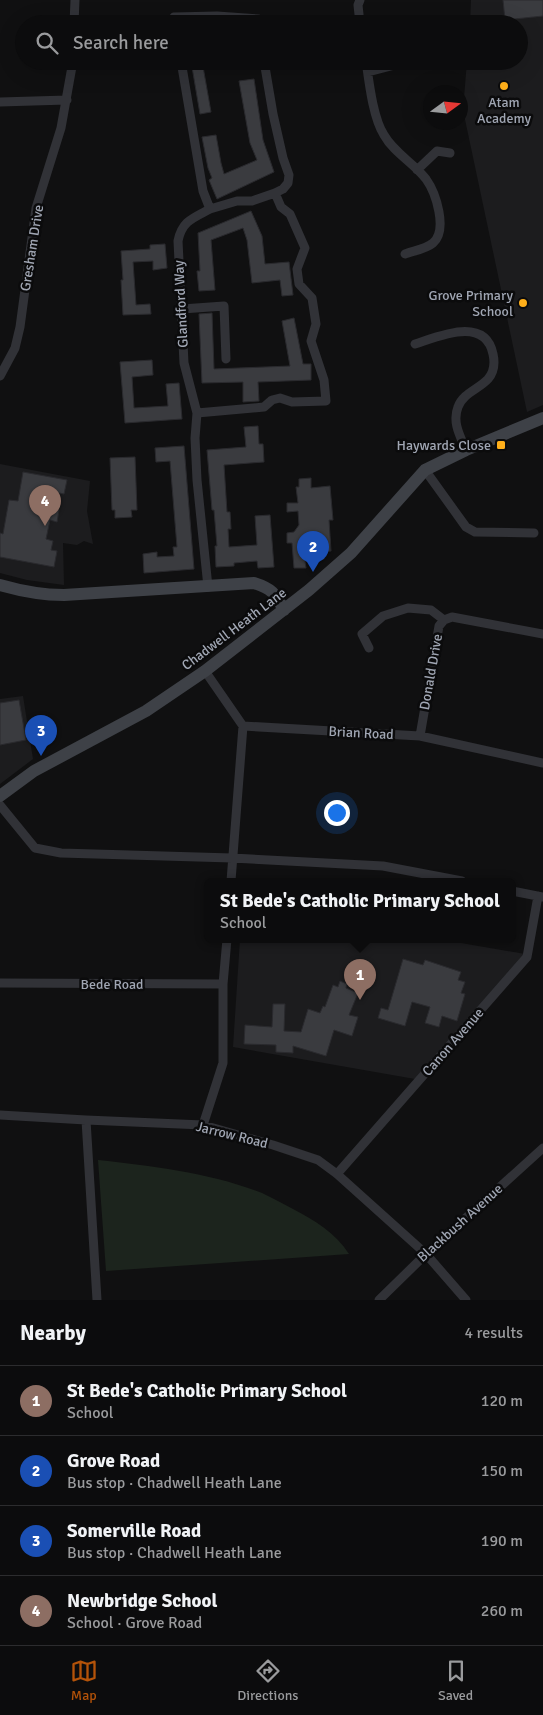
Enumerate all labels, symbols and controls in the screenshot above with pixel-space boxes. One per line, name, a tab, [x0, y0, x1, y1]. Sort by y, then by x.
search box	[15, 15, 528, 70]
icon: search	[33, 29, 61, 57]
text: Search here	[73, 31, 169, 55]
marker: Atam Academy	[498, 80, 510, 92]
north arrow	[423, 85, 468, 130]
place label: Atam Academy	[477, 94, 531, 127]
street label: Gresham Drive	[17, 204, 47, 292]
street label: Glandford Way	[170, 259, 192, 348]
place label: Grove Primary School	[428, 287, 513, 320]
marker: Grove Primary School	[517, 297, 529, 309]
place label: Haywards Close	[397, 437, 491, 454]
marker: Haywards Close	[495, 439, 507, 451]
pin: 4	[29, 485, 61, 526]
pin: 2	[297, 531, 329, 572]
street label: Chadwell Heath Lane	[178, 584, 290, 674]
street label: Donald Drive	[416, 633, 446, 711]
pin: 3	[25, 715, 57, 756]
street label: Brian Road	[328, 723, 394, 743]
your location	[324, 800, 350, 826]
popup	[204, 878, 516, 943]
text: St Bede's Catholic Primary School	[220, 889, 500, 913]
text: School	[220, 913, 267, 933]
pin: 1	[344, 959, 376, 1000]
street label: Bede Road	[81, 976, 143, 993]
street label: Canon Avenue	[419, 1004, 487, 1080]
street label: Jarrow Road	[194, 1118, 270, 1152]
street label: Blackbush Avenue	[414, 1180, 506, 1266]
text: Nearby	[20, 1320, 86, 1346]
text: 4 results	[464, 1323, 523, 1343]
text: St Bede's Catholic Primary School	[67, 1379, 347, 1403]
text: 1	[32, 1391, 40, 1411]
text: 120 m	[481, 1391, 523, 1411]
text: School	[67, 1403, 113, 1423]
text: Grove Road	[67, 1449, 160, 1473]
text: 2	[32, 1461, 40, 1481]
text: 150 m	[481, 1461, 523, 1481]
text: Bus stop · Chadwell Heath Lane	[67, 1473, 282, 1493]
text: Somerville Road	[67, 1519, 201, 1543]
text: 3	[32, 1531, 40, 1551]
text: 190 m	[481, 1531, 523, 1551]
text: Bus stop · Chadwell Heath Lane	[67, 1543, 282, 1563]
text: Newbridge School	[67, 1589, 217, 1613]
text: 4	[32, 1601, 40, 1621]
text: 260 m	[481, 1601, 523, 1621]
text: School · Grove Road	[67, 1613, 202, 1633]
tab: Map	[70, 1657, 98, 1704]
tab: Directions	[237, 1657, 298, 1704]
tab: Saved	[438, 1657, 473, 1704]

